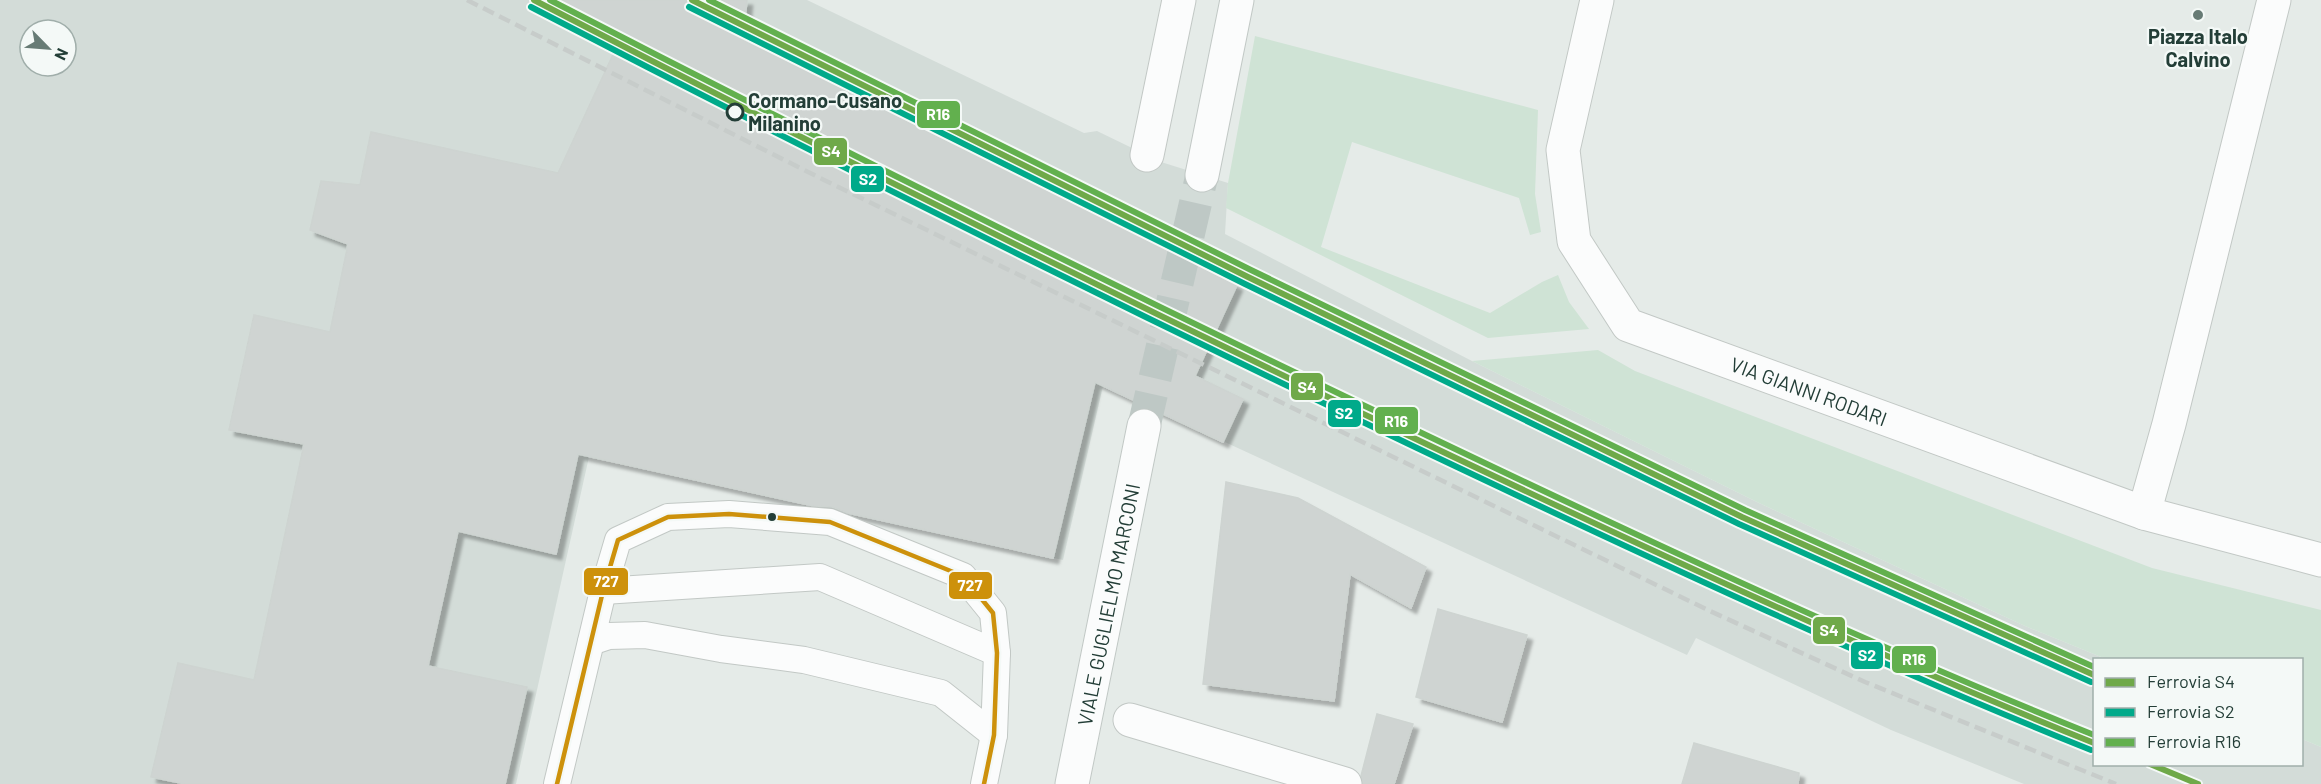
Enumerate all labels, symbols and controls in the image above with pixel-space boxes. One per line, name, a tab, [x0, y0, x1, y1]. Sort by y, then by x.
marker: Piazza Italo Calvino	[2191, 8, 2205, 22]
north arrow	[18, 18, 78, 78]
place label: Piazza Italo Calvino	[2148, 24, 2248, 71]
text: N	[51, 46, 73, 63]
place label: Cormano-Cusano Milanino	[748, 88, 902, 135]
line badge: R16	[916, 100, 961, 129]
marker: Cormano-Cusano Milanino	[726, 103, 744, 121]
text: R16	[926, 104, 950, 123]
line badge: S4	[813, 137, 848, 166]
text: S4	[821, 141, 841, 160]
line badge: S2	[850, 165, 885, 193]
text: S2	[859, 169, 877, 188]
street label: VIA GIANNI RODARI	[1727, 351, 1891, 430]
line badge: S4	[1290, 372, 1324, 401]
text: S4	[1297, 377, 1317, 396]
line badge: S2	[1327, 399, 1362, 428]
text: S2	[1335, 403, 1353, 422]
line badge: R16	[1374, 406, 1419, 435]
text: R16	[1384, 411, 1408, 430]
street label: VIALE GUGLIELMO MARCONI	[1072, 481, 1144, 728]
unlabelled marker	[766, 511, 778, 523]
line badge: 727	[583, 567, 629, 596]
text: 727	[594, 571, 618, 590]
line badge: 727	[948, 571, 993, 600]
text: 727	[958, 575, 982, 594]
line badge: S4	[1812, 616, 1846, 645]
text: S4	[1819, 620, 1839, 639]
line badge: S2	[1850, 641, 1884, 670]
text: S2	[1858, 645, 1876, 664]
line badge: R16	[1891, 645, 1937, 674]
text: R16	[1902, 649, 1926, 668]
legend	[2093, 658, 2303, 766]
text: Ferrovia S4	[2147, 670, 2235, 692]
text: Ferrovia S2	[2147, 700, 2235, 722]
text: Ferrovia R16	[2147, 730, 2241, 752]

